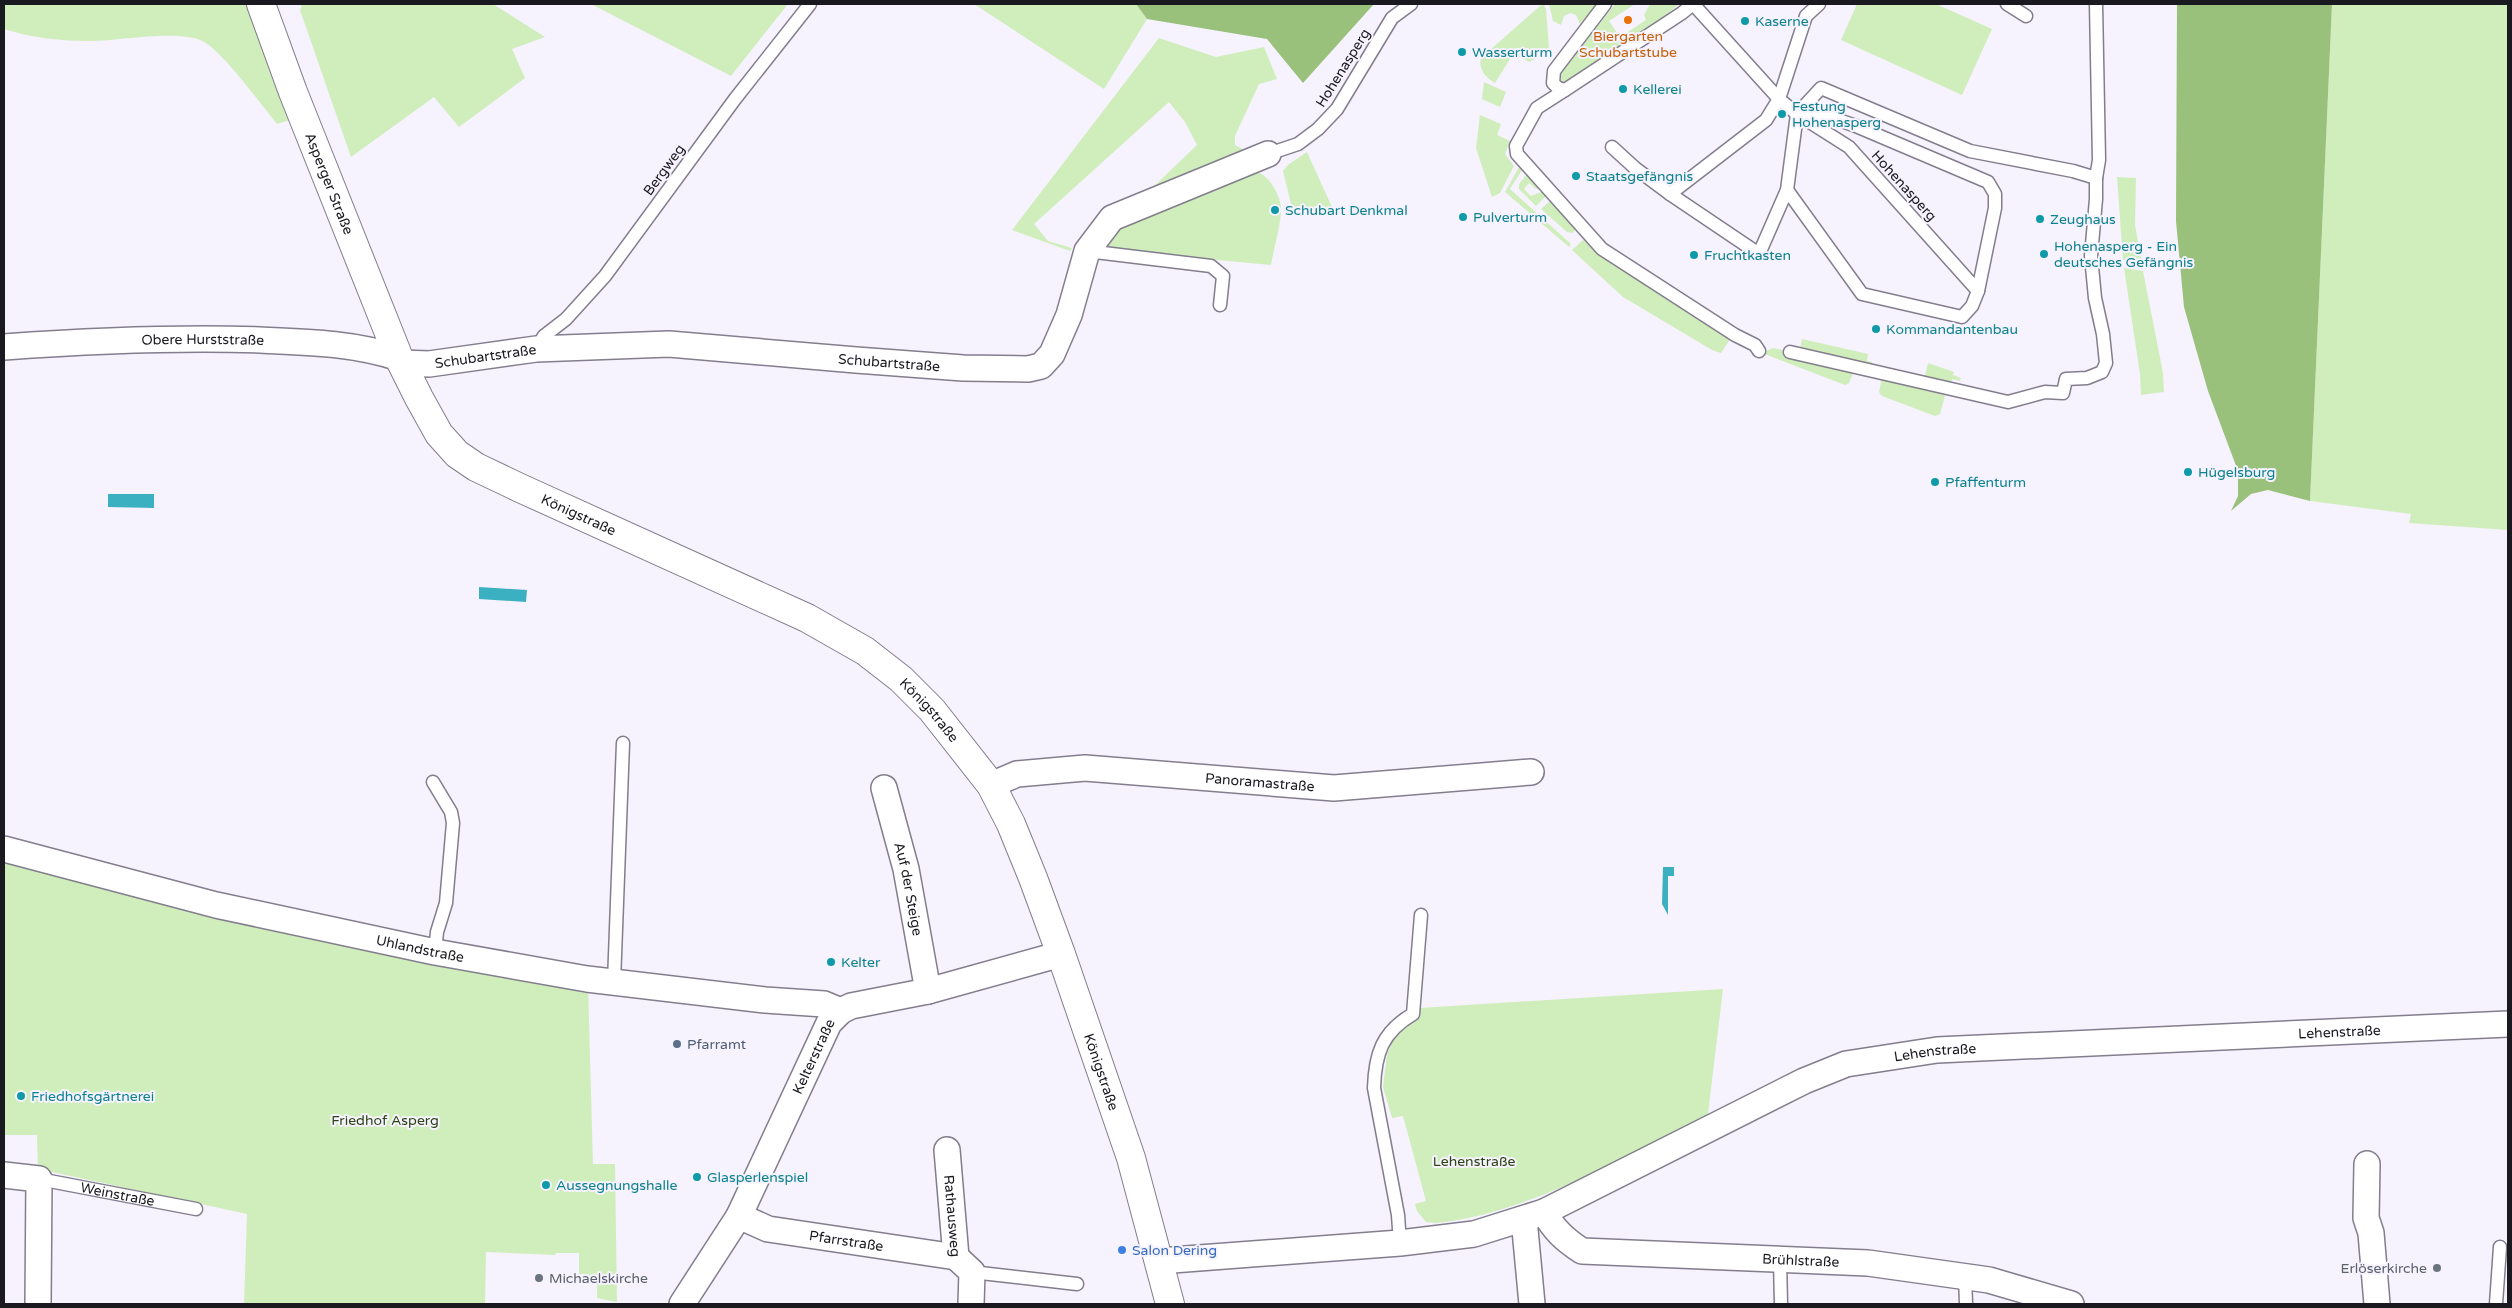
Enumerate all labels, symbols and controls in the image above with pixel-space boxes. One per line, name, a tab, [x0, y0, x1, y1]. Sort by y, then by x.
place label: Kaserne	[1755, 13, 1809, 30]
marker: Biergarten Schubartstube	[1622, 14, 1634, 26]
marker: Kaserne	[1739, 15, 1751, 27]
street label: Hohenasperg	[1312, 26, 1374, 110]
place label: Biergarten Schubartstube	[1579, 28, 1677, 61]
place label: Wasserturm	[1472, 44, 1552, 61]
marker: Wasserturm	[1456, 46, 1468, 58]
place label: Kellerei	[1633, 81, 1682, 98]
marker: Kellerei	[1617, 83, 1629, 95]
place label: Festung Hohenasperg	[1792, 98, 1881, 131]
marker: Festung Hohenasperg	[1776, 108, 1788, 120]
street label: Asperger Straße	[301, 130, 357, 237]
street label: Bergweg	[640, 141, 688, 199]
street label: Hohenasperg	[1868, 147, 1940, 225]
place label: Staatsgefängnis	[1586, 168, 1693, 185]
marker: Staatsgefängnis	[1570, 170, 1582, 182]
place label: Schubart Denkmal	[1285, 202, 1408, 219]
marker: Schubart Denkmal	[1269, 204, 1281, 216]
place label: Pulverturm	[1473, 209, 1547, 226]
marker: Pulverturm	[1457, 211, 1469, 223]
place label: Zeughaus	[2050, 211, 2116, 228]
marker: Zeughaus	[2034, 213, 2046, 225]
place label: Hohenasperg - Ein deutsches Gefängnis	[2054, 238, 2194, 271]
place label: Fruchtkasten	[1704, 247, 1791, 264]
marker: Hohenasperg - Ein deutsches Gefängnis	[2038, 248, 2050, 260]
marker: Fruchtkasten	[1688, 249, 1700, 261]
place label: Kommandantenbau	[1886, 321, 2018, 338]
marker: Kommandantenbau	[1870, 323, 1882, 335]
street label: Obere Hurststraße	[141, 330, 265, 349]
street label: Schubartstraße	[434, 341, 537, 372]
street label: Schubartstraße	[837, 350, 941, 375]
place label: Hügelsburg	[2198, 464, 2275, 481]
marker: Hügelsburg	[2182, 466, 2194, 478]
place label: Pfaffenturm	[1945, 474, 2026, 491]
marker: Pfaffenturm	[1929, 476, 1941, 488]
street label: Königstraße	[539, 490, 619, 539]
street label: Königstraße	[896, 674, 962, 746]
street label: Panoramastraße	[1205, 769, 1315, 795]
street label: Auf der Steige	[891, 840, 926, 937]
street label: Uhlandstraße	[375, 931, 466, 966]
place label: Kelter	[841, 954, 881, 971]
marker: Kelter	[825, 956, 837, 968]
street label: Kelterstraße	[789, 1016, 838, 1097]
street label: Lehenstraße	[2298, 1021, 2381, 1042]
street label: Königstraße	[1080, 1031, 1123, 1113]
place label: Pfarramt	[687, 1036, 747, 1053]
marker: Pfarramt	[671, 1038, 683, 1050]
street label: Lehenstraße	[1893, 1040, 1977, 1065]
place label: Friedhofsgärtnerei	[31, 1088, 154, 1105]
marker: Friedhofsgärtnerei	[15, 1090, 27, 1102]
park label: Friedhof Asperg	[331, 1112, 439, 1129]
park label: Lehenstraße	[1433, 1153, 1515, 1170]
place label: Glasperlenspiel	[707, 1169, 808, 1186]
marker: Glasperlenspiel	[691, 1171, 703, 1183]
street label: Rathausweg	[941, 1174, 964, 1258]
place label: Aussegnungshalle	[556, 1177, 677, 1194]
street label: Weinstraße	[79, 1179, 156, 1209]
marker: Aussegnungshalle	[540, 1179, 552, 1191]
street label: Pfarrstraße	[808, 1227, 885, 1255]
place label: Salon Dering	[1132, 1242, 1217, 1259]
marker: Salon Dering	[1116, 1244, 1128, 1256]
street label: Brühlstraße	[1762, 1250, 1840, 1270]
place label: Erlöserkirche	[2341, 1260, 2427, 1277]
marker: Erlöserkirche	[2431, 1262, 2443, 1274]
place label: Michaelskirche	[549, 1270, 648, 1287]
marker: Michaelskirche	[533, 1272, 545, 1284]

